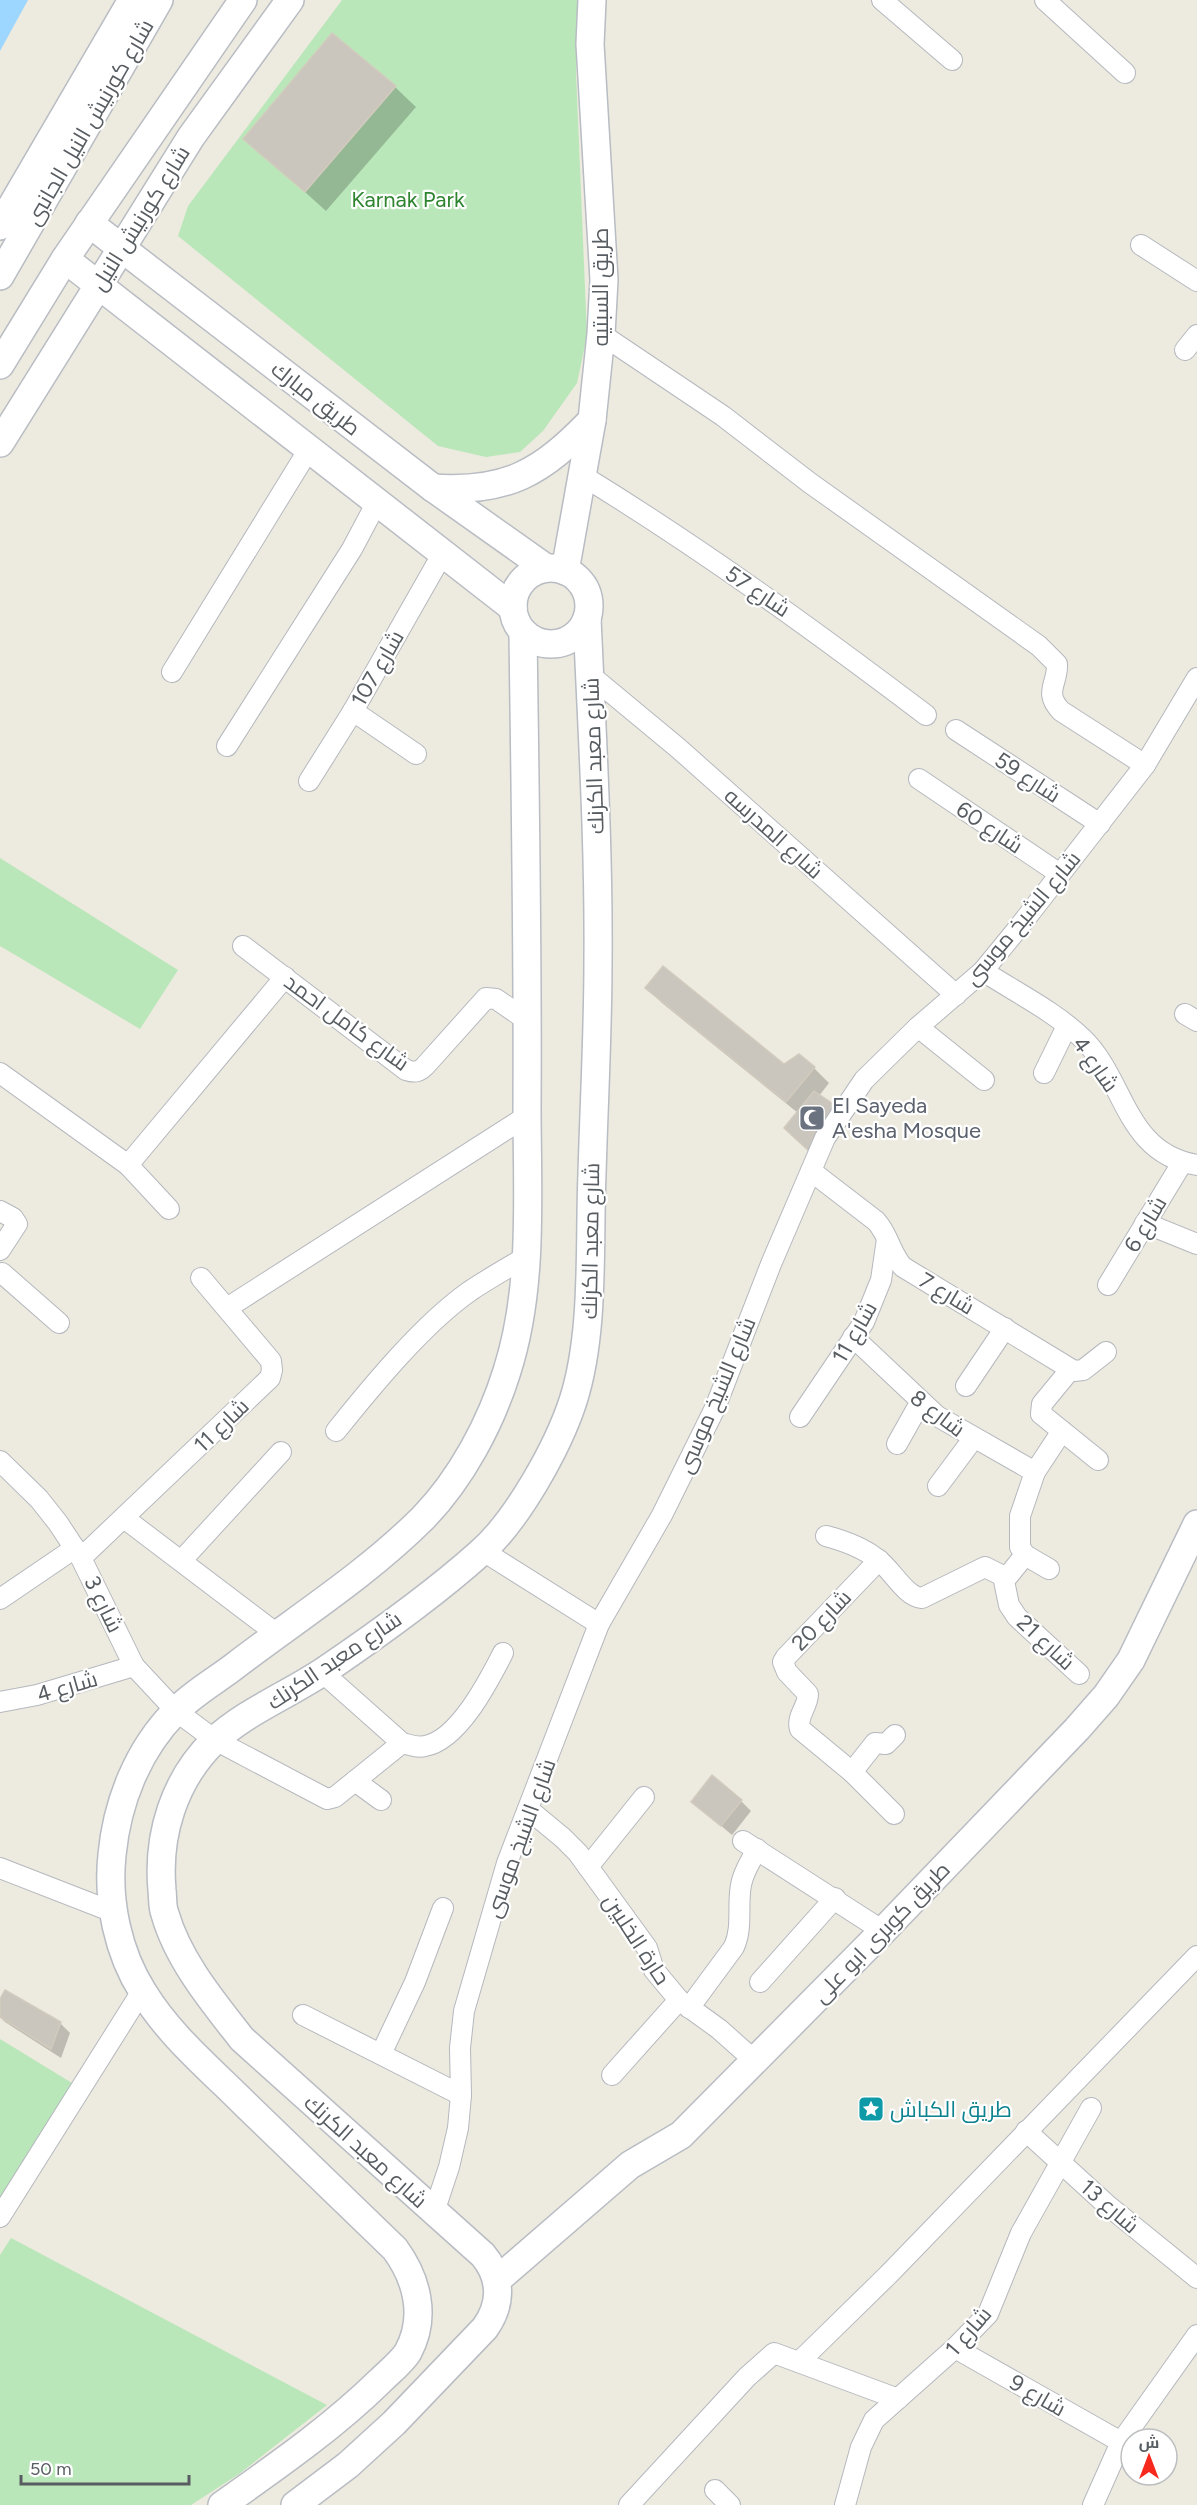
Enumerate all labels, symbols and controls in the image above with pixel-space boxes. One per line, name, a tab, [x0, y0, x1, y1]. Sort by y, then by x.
street label: شارع كورنيش النيل الجانبى	[19, 14, 159, 230]
street label: شارع كورنيش النيل	[85, 141, 195, 295]
park label: Karnak Park	[351, 186, 465, 213]
street label: طريق السبتيه	[587, 228, 614, 346]
street label: طريق مبارك	[266, 355, 366, 442]
street label: شارع 57	[720, 560, 795, 624]
street label: شارع 107	[345, 626, 411, 711]
street label: شارع معبد الكرنك	[577, 677, 611, 835]
street label: شارع 59	[989, 746, 1066, 810]
street label: شارع المدرسه	[718, 782, 829, 885]
street label: شارع 60	[951, 795, 1028, 860]
street label: شارع الشيخ موسى	[958, 846, 1087, 992]
street label: شارع كامل احمد	[278, 968, 415, 1078]
street label: شارع 4	[1066, 1031, 1124, 1098]
place label: El Sayeda A'esha Mosque	[832, 1092, 981, 1144]
mosque icon: El Sayeda A'esha Mosque	[797, 1103, 827, 1133]
street label: شارع معبد الكرنك	[576, 1162, 606, 1320]
street label: شارع 6	[1118, 1191, 1173, 1258]
street label: شارع 7	[914, 1266, 979, 1321]
street label: شارع 11	[826, 1297, 884, 1368]
street label: شارع الشيخ موسى	[671, 1313, 762, 1478]
street label: شارع 8	[904, 1384, 970, 1444]
street label: شارع 11	[188, 1393, 255, 1459]
street label: شارع 3	[77, 1571, 129, 1638]
street label: شارع 20	[786, 1584, 858, 1657]
street label: شارع معبد الكرنك	[262, 1605, 407, 1716]
street label: شارع 21	[1010, 1609, 1080, 1677]
street label: شارع 4	[34, 1665, 101, 1709]
street label: شارع الشيخ موسى	[479, 1755, 563, 1922]
street label: طريق كوبرى ابو على	[807, 1856, 956, 2009]
street label: حارة الخلبين	[597, 1889, 676, 1990]
street label: شارع معبد الكرنك	[298, 2089, 433, 2215]
place icon: طريق الكباش	[856, 2094, 886, 2124]
place label: طريق الكباش	[890, 2096, 1012, 2123]
street label: شارع 13	[1074, 2174, 1145, 2240]
street label: شارع 1	[939, 2301, 998, 2362]
street label: شارع 9	[1004, 2369, 1071, 2423]
north arrow	[1119, 2427, 1179, 2487]
text: ش	[1139, 2433, 1159, 2452]
scale bar	[21, 2448, 189, 2486]
text: 50 m	[30, 2458, 72, 2480]

